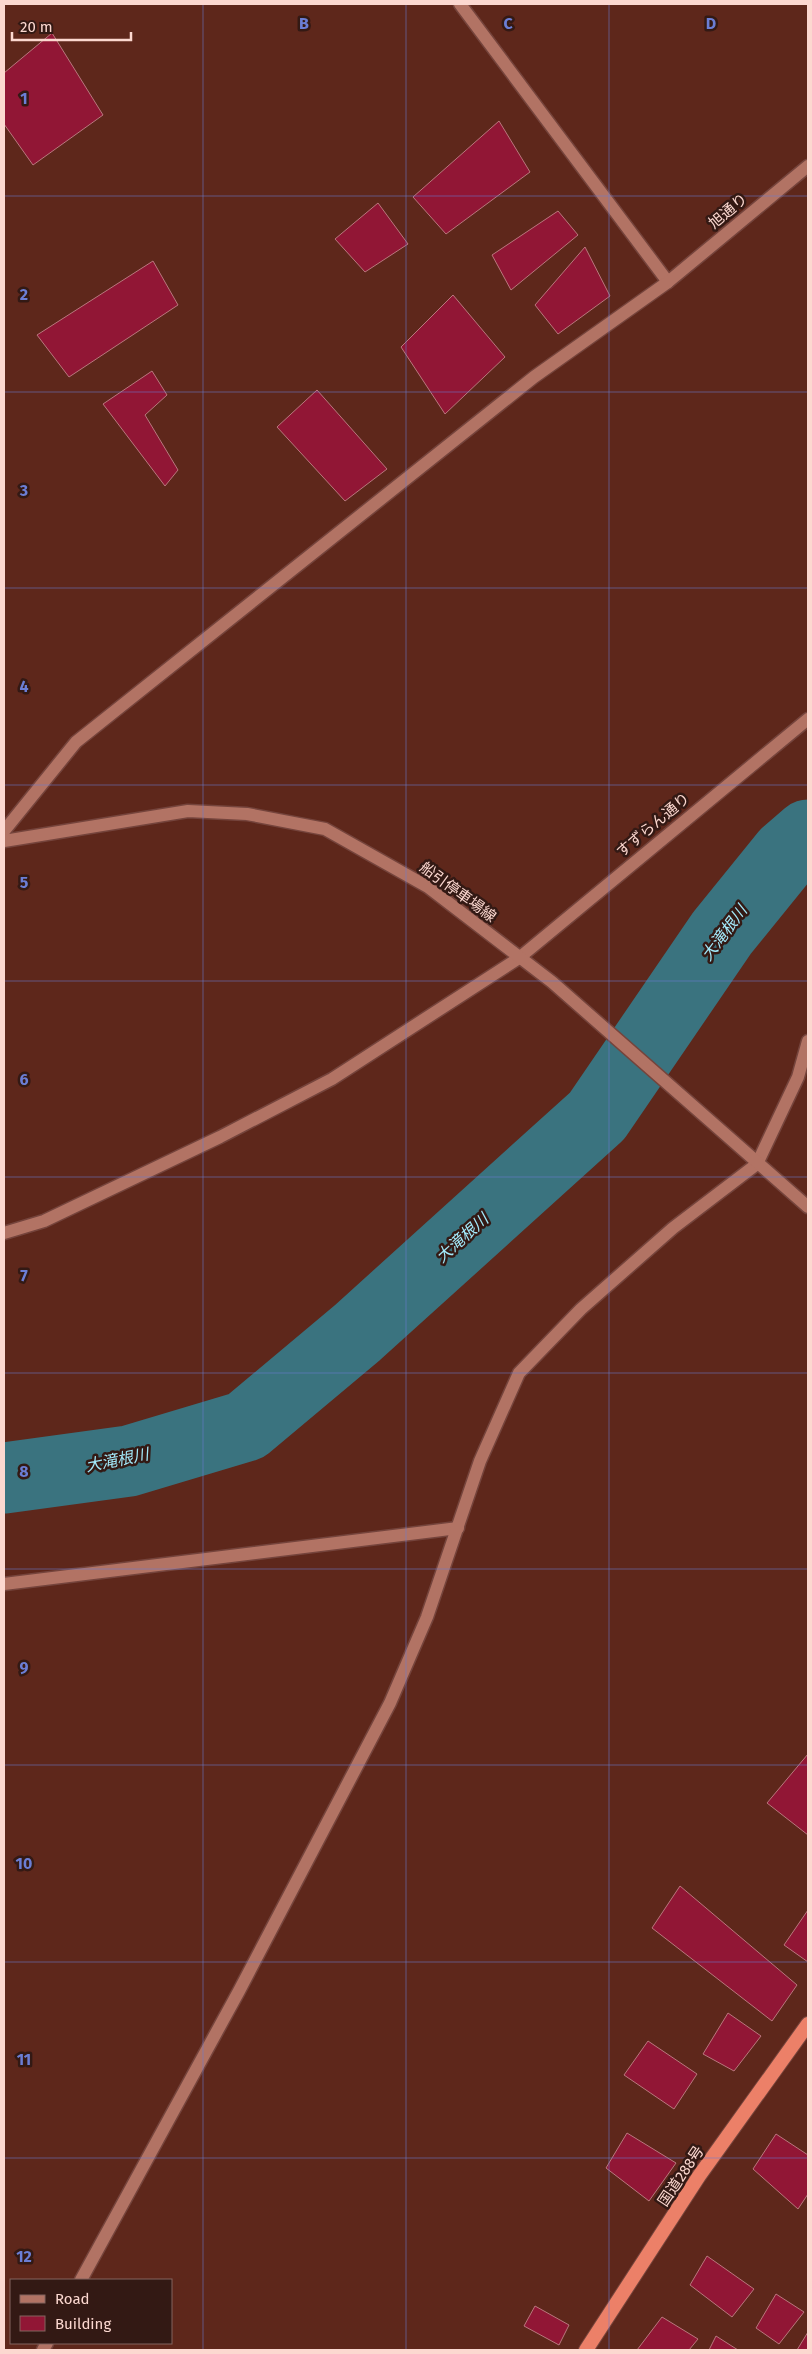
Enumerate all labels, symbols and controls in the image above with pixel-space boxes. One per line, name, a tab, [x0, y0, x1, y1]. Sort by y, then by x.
scale bar	[12, 10, 131, 42]
text: B	[299, 14, 309, 33]
text: C	[503, 14, 513, 33]
text: D	[706, 14, 716, 33]
text: 20 m	[20, 18, 53, 36]
text: 1	[20, 89, 28, 108]
street label: 旭通り	[705, 190, 751, 232]
text: 2	[20, 285, 28, 304]
text: 3	[19, 481, 28, 500]
text: 4	[19, 677, 29, 696]
street label: すずらん通り	[613, 789, 693, 861]
street label: 船引停車場線	[416, 858, 500, 926]
text: 5	[20, 873, 29, 892]
water label: 大滝根川	[697, 900, 752, 964]
text: 6	[19, 1070, 29, 1089]
water label: 大滝根川	[432, 1208, 494, 1266]
text: 7	[20, 1266, 28, 1285]
water label: 大滝根川	[84, 1444, 152, 1475]
text: 8	[19, 1462, 29, 1481]
text: 9	[20, 1658, 29, 1677]
text: 10	[16, 1854, 32, 1873]
text: 11	[17, 2050, 31, 2069]
street label: 国道288号	[654, 2142, 708, 2210]
text: 12	[16, 2247, 32, 2266]
legend	[10, 2279, 172, 2344]
text: Road	[55, 2290, 90, 2308]
text: Building	[55, 2315, 111, 2333]

